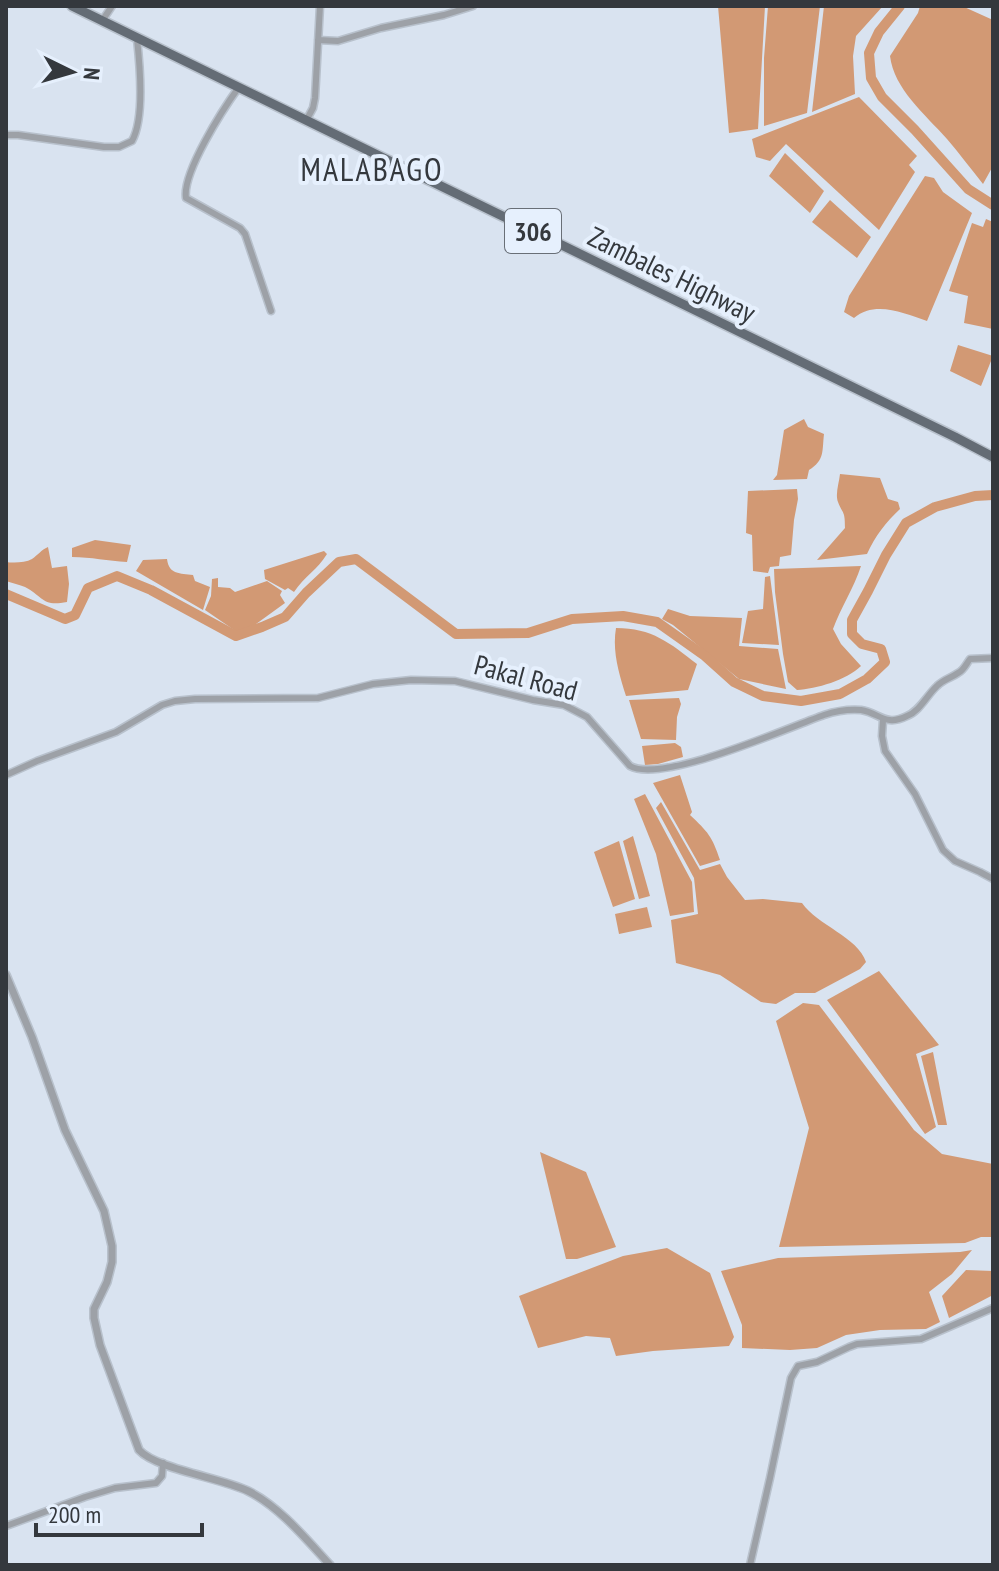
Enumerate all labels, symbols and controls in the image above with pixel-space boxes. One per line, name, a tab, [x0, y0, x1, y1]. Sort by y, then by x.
north arrow	[32, 32, 112, 112]
text: N	[77, 67, 106, 81]
district label: MALABAGO	[301, 148, 443, 190]
road number: 306	[505, 209, 561, 253]
street label: Zambales Highway	[582, 218, 762, 331]
street label: Pakal Road	[470, 645, 582, 709]
scale bar	[36, 1487, 202, 1537]
text: 200 m	[48, 1499, 101, 1530]

